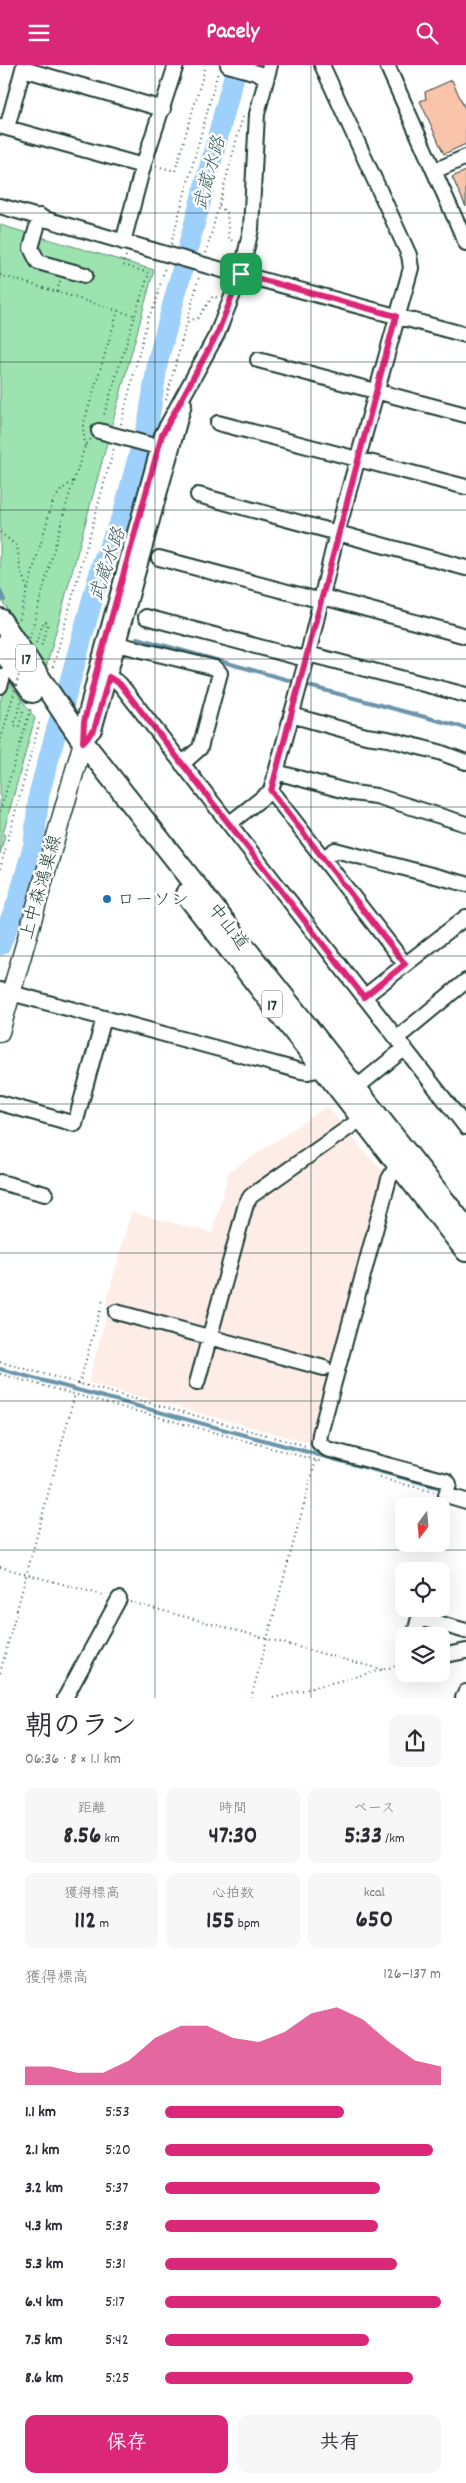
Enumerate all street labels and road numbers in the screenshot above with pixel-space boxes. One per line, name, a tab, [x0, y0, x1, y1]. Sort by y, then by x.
road number: 17	[16, 645, 36, 671]
street label: 上中森鴻巣線	[16, 832, 69, 943]
street label: 中山道	[201, 899, 254, 957]
road number: 17	[262, 991, 282, 1017]

